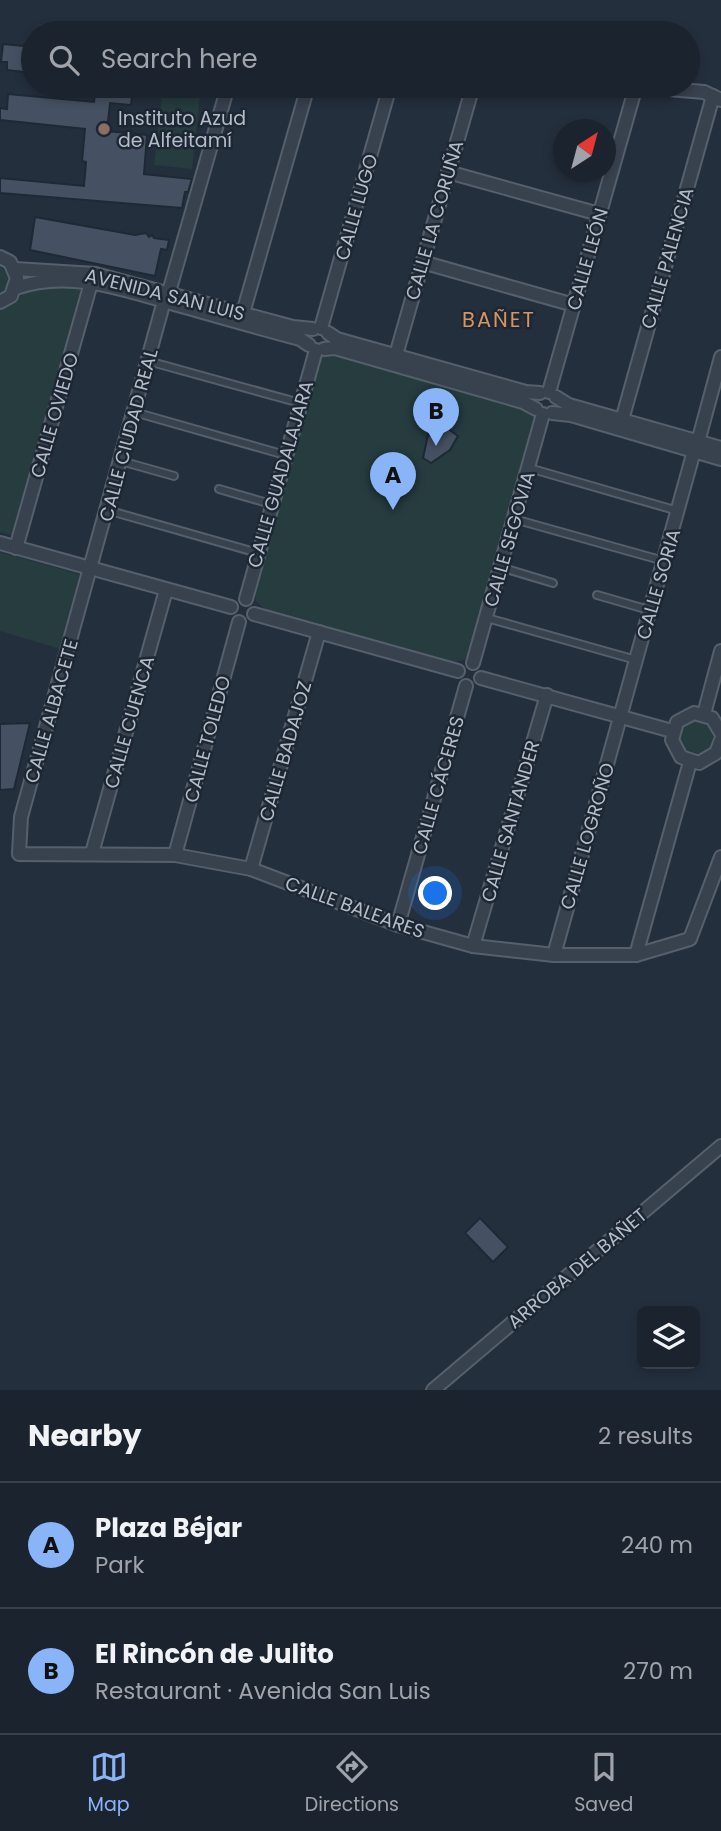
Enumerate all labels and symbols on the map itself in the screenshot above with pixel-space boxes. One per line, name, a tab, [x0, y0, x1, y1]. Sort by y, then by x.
place label: Instituto Azud de Alfeitamí	[118, 105, 246, 154]
north arrow	[553, 119, 616, 182]
marker: Instituto Azud de Alfeitamí	[96, 121, 112, 137]
street label: CALLE LA CORUÑA	[399, 137, 470, 303]
street label: CALLE LUGO	[328, 151, 385, 263]
street label: CALLE PALENCIA	[634, 184, 701, 332]
street label: CALLE LEÓN	[560, 205, 615, 313]
street label: AVENIDA SAN LUIS	[82, 262, 248, 327]
district label: BAÑET	[462, 305, 536, 334]
street label: CALLE CIUDAD REAL	[92, 346, 165, 525]
street label: CALLE OVIEDO	[24, 349, 85, 481]
street label: CALLE GUADALAJARA	[241, 377, 320, 571]
pin: B	[413, 388, 459, 446]
pin: A	[370, 452, 416, 510]
street label: CALLE SEGOVIA	[477, 468, 542, 610]
street label: CALLE SORIA	[630, 526, 687, 643]
street label: CALLE ALBACETE	[18, 636, 85, 786]
street label: CALLE CUENCA	[98, 652, 161, 792]
street label: CALLE TOLEDO	[178, 673, 237, 806]
street label: CALLE BADAJOZ	[253, 678, 318, 824]
street label: CALLE CÁCERES	[406, 713, 471, 858]
street label: CALLE SANTANDER	[474, 737, 547, 905]
street label: CALLE LOGROÑO	[554, 760, 621, 913]
street label: CALLE BALEARES	[281, 870, 428, 945]
your location	[418, 876, 452, 910]
street label: ARROBA DEL BAÑET	[502, 1202, 653, 1335]

